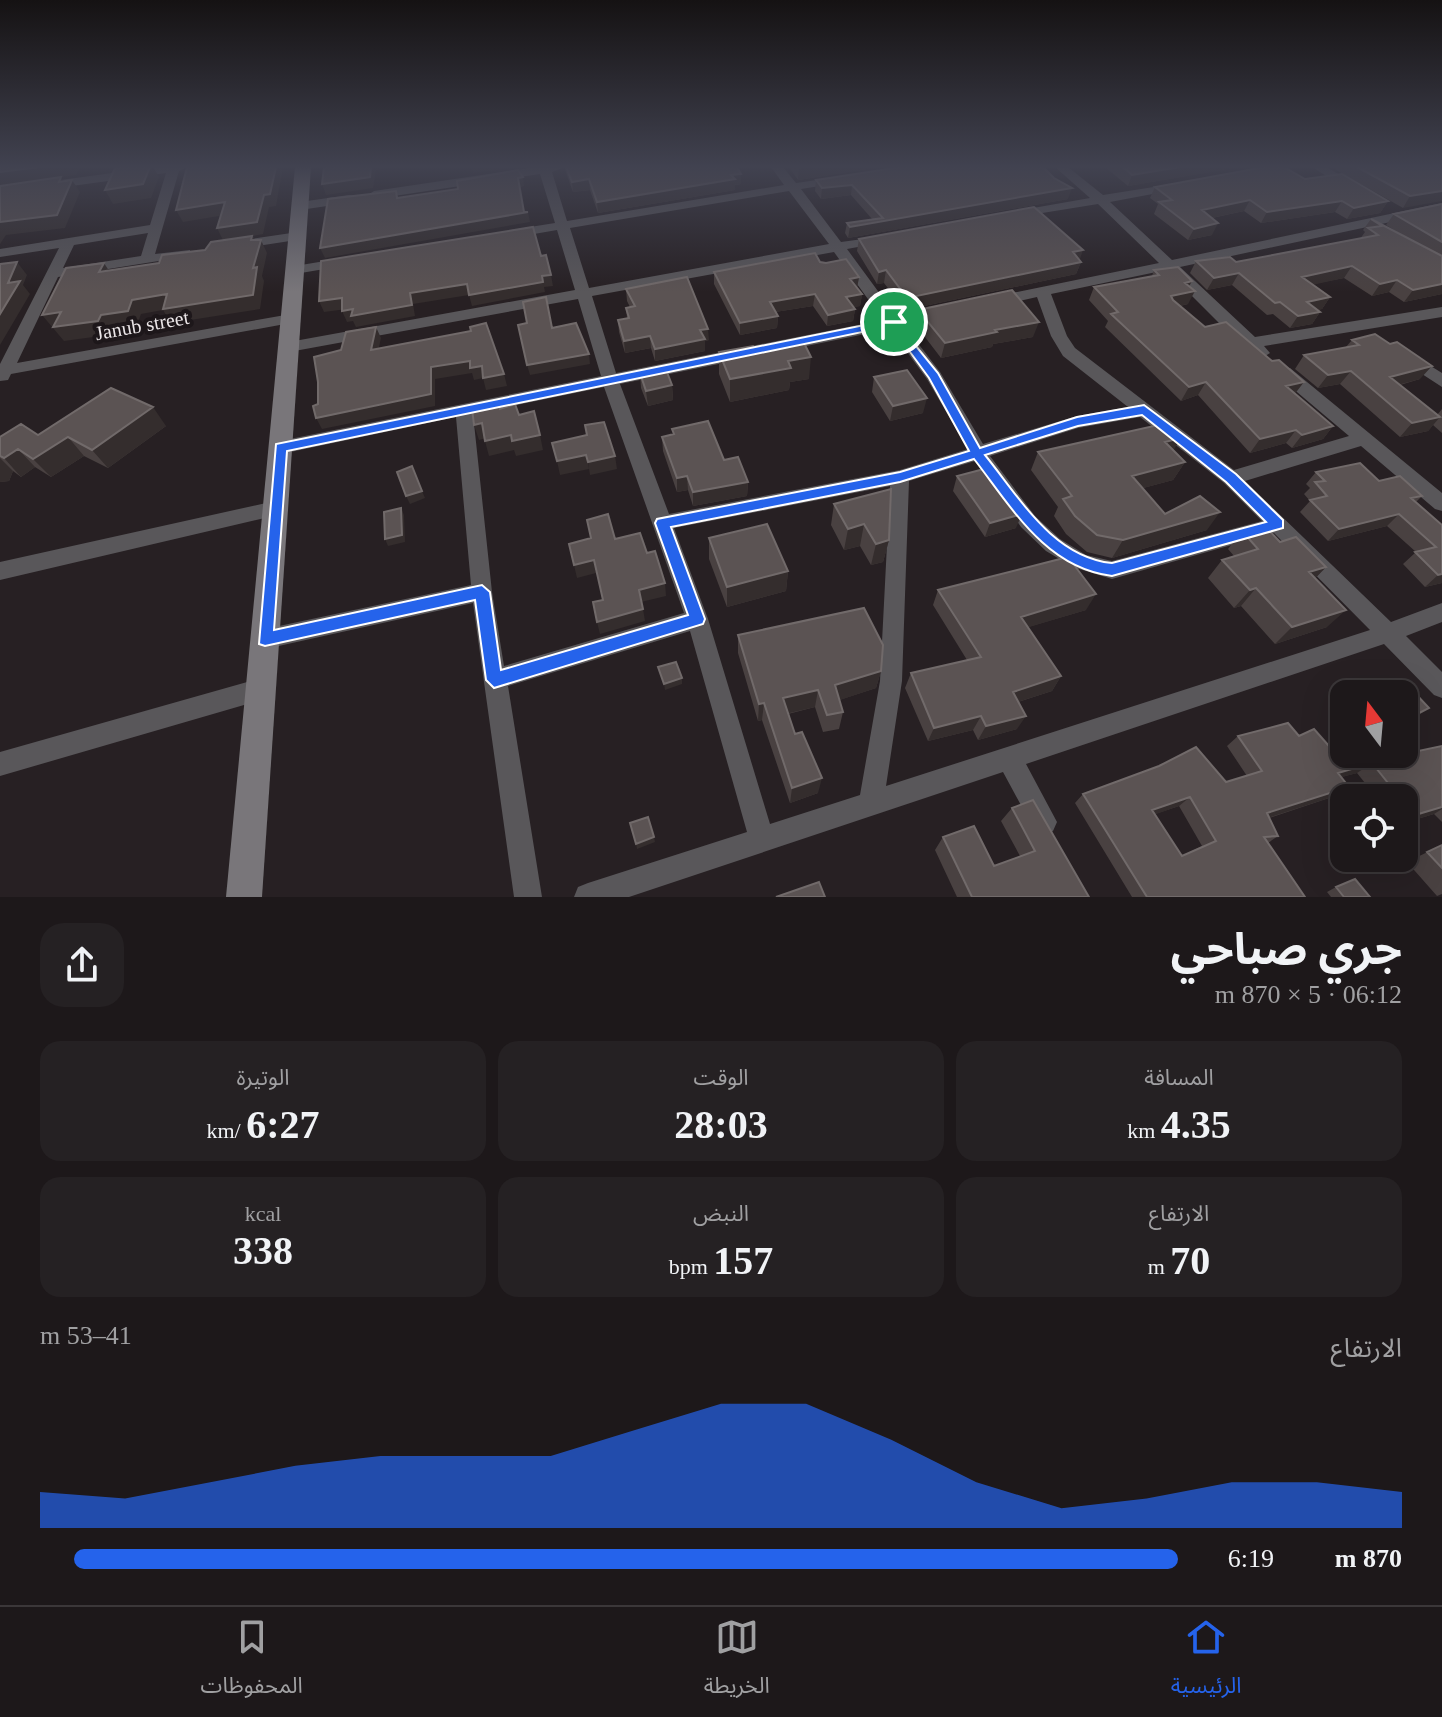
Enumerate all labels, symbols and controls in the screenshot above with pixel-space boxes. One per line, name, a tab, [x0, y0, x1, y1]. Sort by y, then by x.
pin	[860, 288, 928, 356]
icon: arrive	[872, 300, 916, 344]
street label: Janub street	[93, 306, 191, 344]
north arrow	[1330, 680, 1418, 768]
map controls	[1330, 680, 1418, 872]
button: locate	[1330, 784, 1418, 872]
button: share	[40, 923, 124, 1007]
text: جري صباحي	[1171, 925, 1402, 974]
text: 06:12 · 5 × 870 m	[1215, 980, 1402, 1009]
text: الوتيرة	[237, 1065, 289, 1090]
text: الوقت	[693, 1065, 749, 1090]
text: المسافة	[1144, 1065, 1214, 1090]
text: 6:27	[246, 1102, 320, 1147]
text: 28:03	[674, 1102, 768, 1147]
text: 4.35	[1161, 1102, 1231, 1147]
text: /km	[206, 1118, 246, 1143]
text: km	[1127, 1118, 1161, 1143]
text: kcal	[245, 1201, 281, 1226]
text: النبض	[693, 1201, 749, 1226]
text: الارتفاع	[1149, 1201, 1209, 1226]
text: 338	[233, 1228, 293, 1273]
text: 157	[713, 1238, 773, 1283]
text: 70	[1170, 1238, 1210, 1283]
text: bpm	[669, 1254, 713, 1279]
text: m	[1148, 1254, 1170, 1279]
text: 41–53 m	[40, 1321, 132, 1350]
text: الارتفاع	[1331, 1334, 1402, 1363]
text: 6:19	[1228, 1544, 1274, 1573]
text: 870 m	[1335, 1544, 1402, 1573]
tab: المحفوظات	[201, 1615, 303, 1709]
tab: الخريطة	[704, 1615, 770, 1709]
tab: الرئيسية	[1171, 1615, 1241, 1709]

